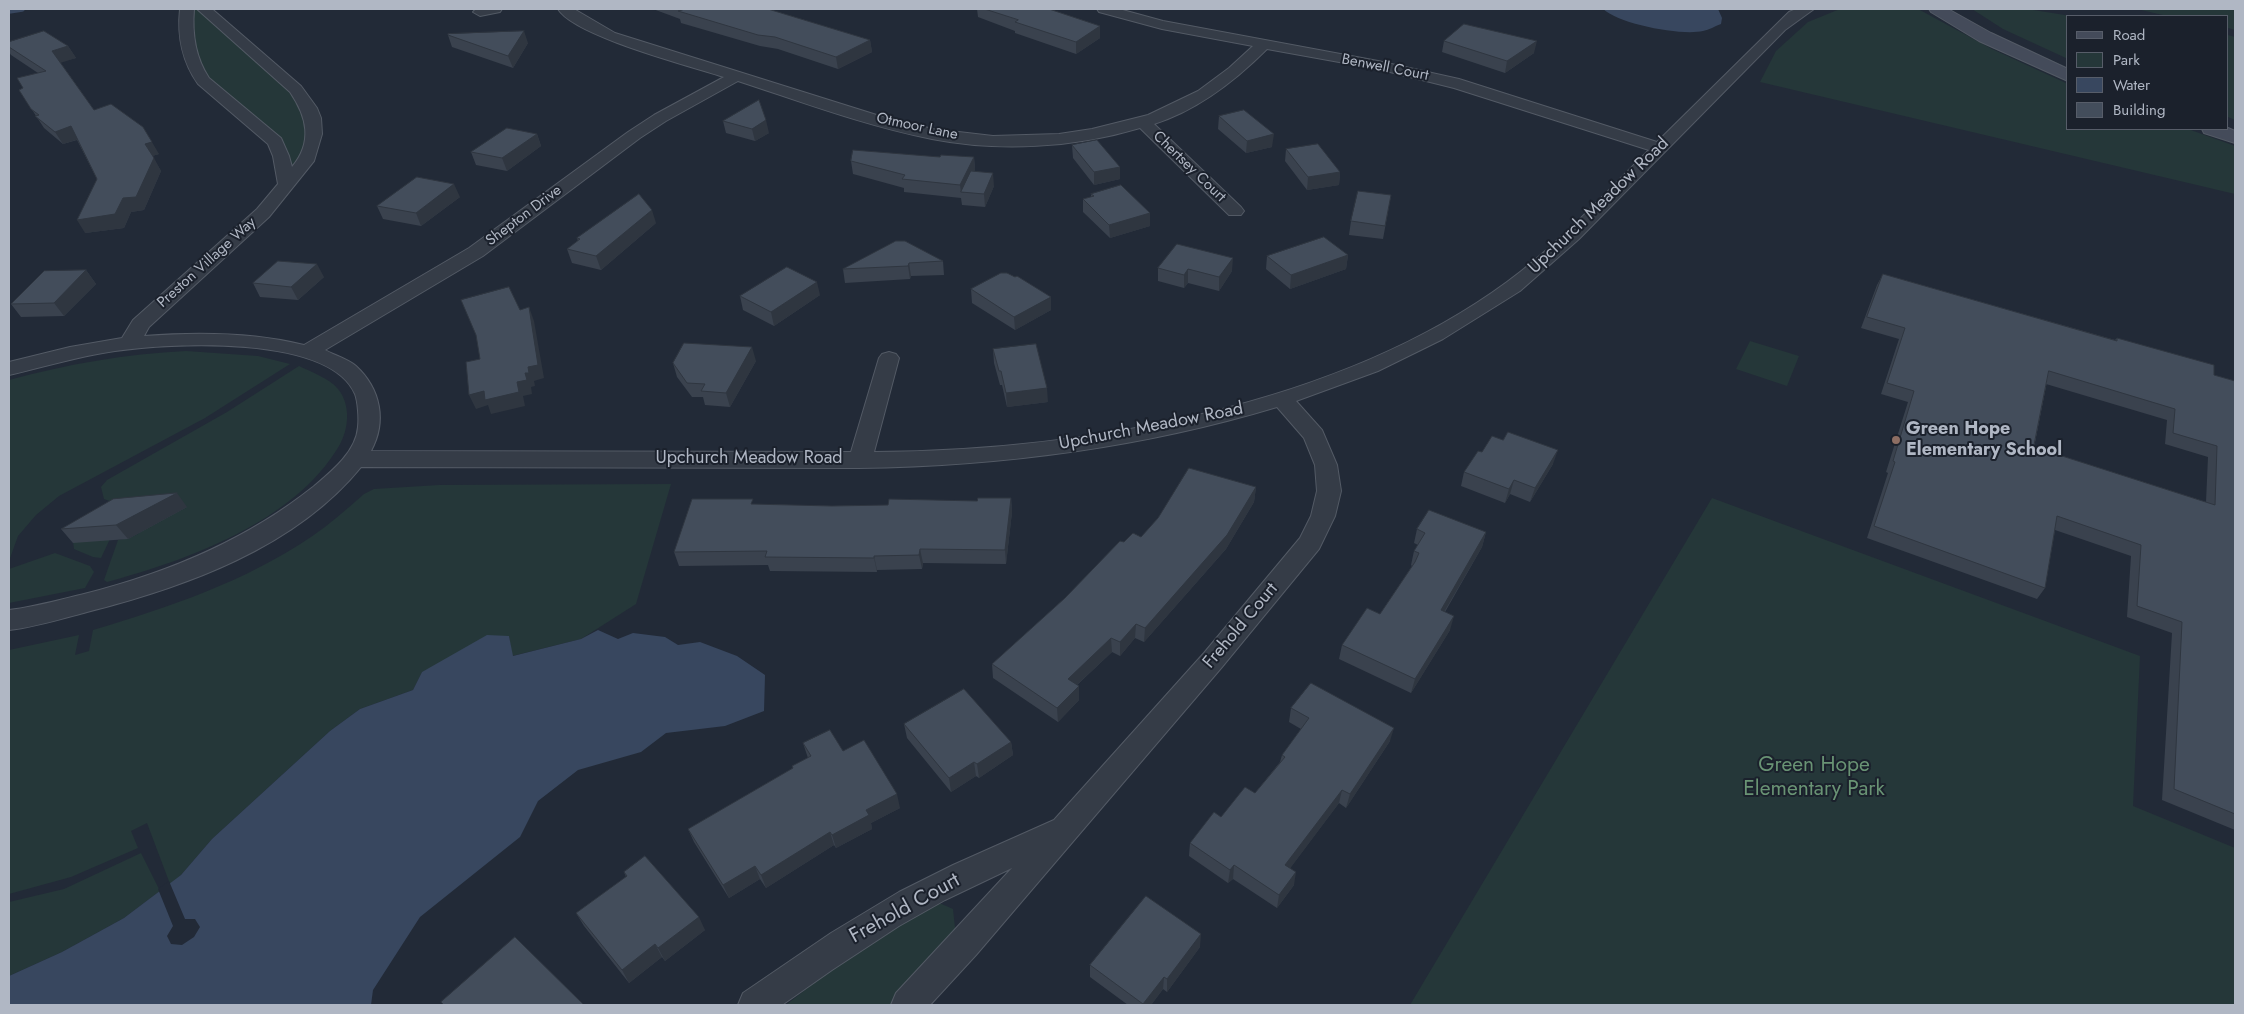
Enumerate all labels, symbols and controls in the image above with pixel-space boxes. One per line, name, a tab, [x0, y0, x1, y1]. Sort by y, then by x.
legend	[2066, 15, 2229, 130]
text: Road	[2113, 24, 2145, 46]
text: Park	[2113, 49, 2140, 71]
street label: Benwell Court	[1340, 51, 1430, 85]
text: Water	[2113, 74, 2150, 96]
text: Building	[2113, 99, 2165, 121]
street label: Otmoor Lane	[875, 110, 959, 144]
street label: Chertsey Court	[1149, 128, 1229, 206]
street label: Upchurch Meadow Road	[1524, 133, 1674, 279]
street label: Shepton Drive	[483, 182, 565, 250]
street label: Preston Village Way	[154, 214, 260, 312]
street label: Upchurch Meadow Road	[1057, 399, 1245, 455]
place label: Green Hope Elementary School	[1906, 419, 2062, 462]
marker: Green Hope Elementary School	[1890, 434, 1902, 446]
street label: Upchurch Meadow Road	[655, 448, 843, 470]
street label: Frehold Court	[1199, 579, 1283, 673]
park label: Green Hope Elementary Park	[1743, 753, 1885, 803]
street label: Frehold Court	[845, 868, 965, 950]

